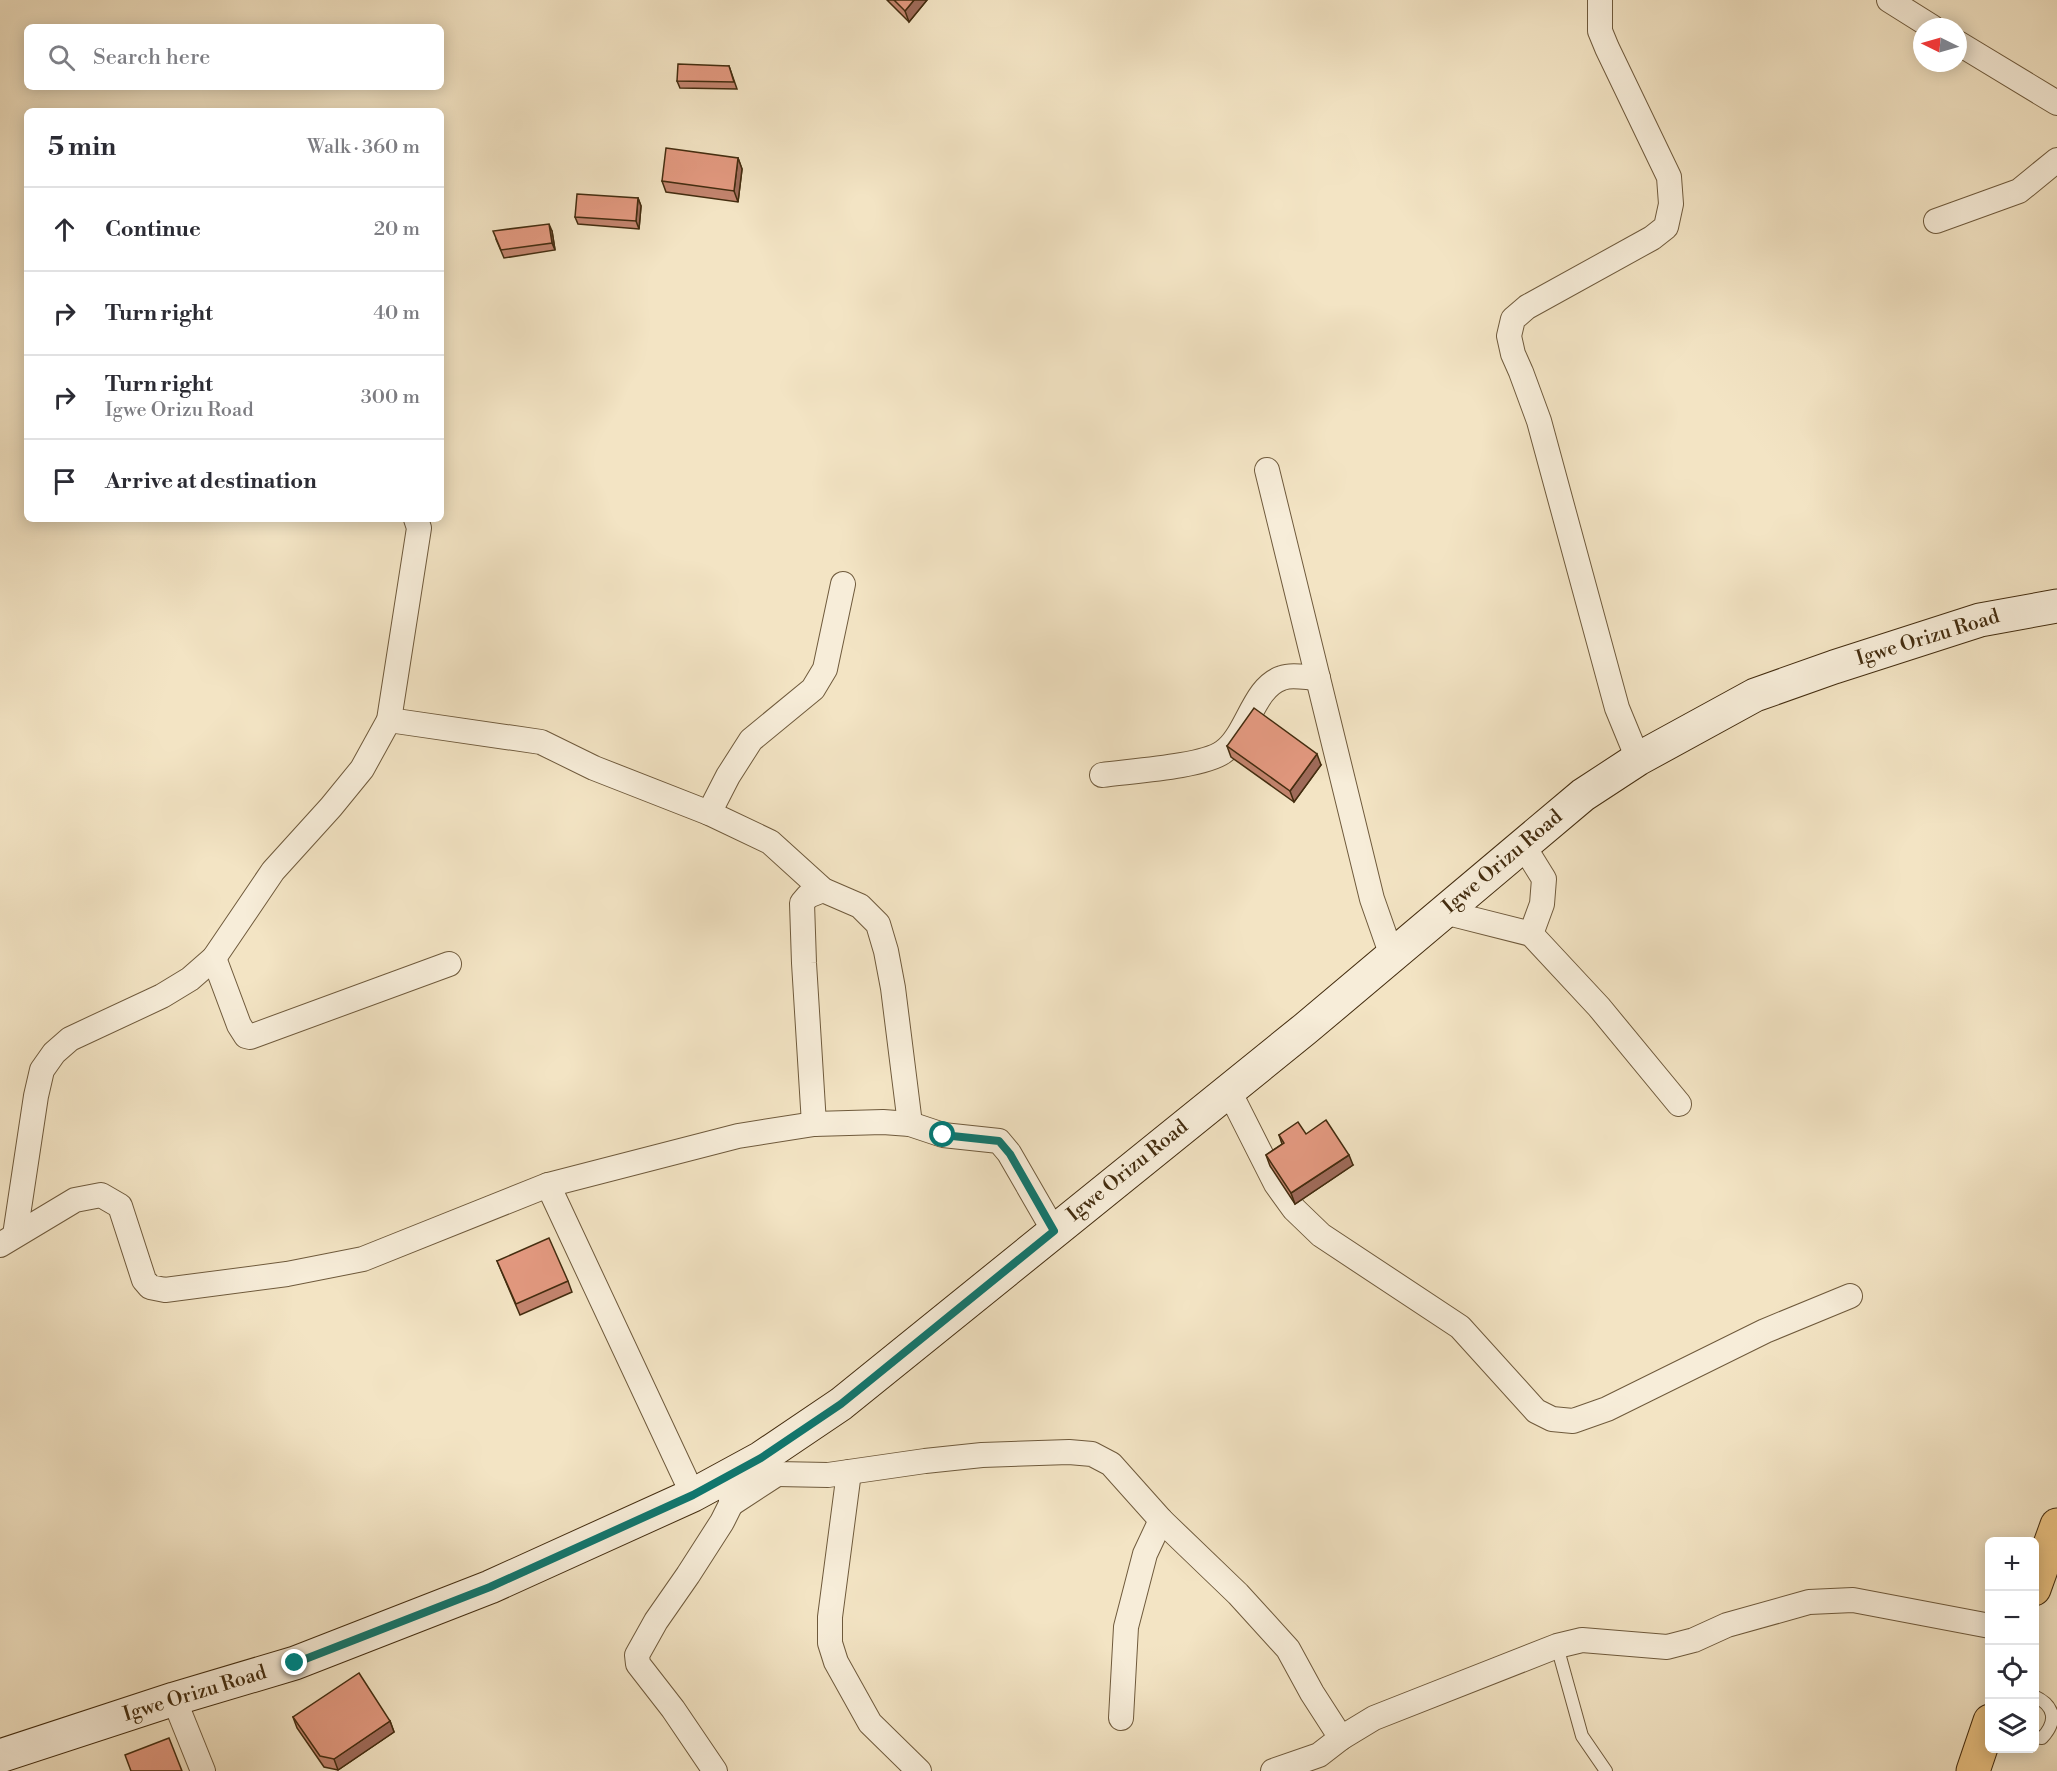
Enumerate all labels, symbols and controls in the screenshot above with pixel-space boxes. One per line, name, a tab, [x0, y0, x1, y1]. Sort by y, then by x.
north arrow	[1913, 18, 1967, 72]
search box	[24, 24, 444, 90]
icon: search	[45, 41, 78, 74]
text: Search here	[93, 44, 210, 71]
text: 5 min	[48, 131, 116, 163]
text: Walk · 360 m	[307, 135, 420, 160]
icon: ahead	[48, 213, 81, 246]
text: Continue	[105, 216, 201, 243]
text: 20 m	[374, 217, 420, 242]
icon: right	[48, 297, 81, 330]
text: Turn right	[105, 300, 213, 327]
text: 40 m	[373, 301, 420, 326]
text: Turn right	[105, 371, 213, 398]
icon: right	[48, 381, 81, 414]
text: 300 m	[361, 385, 420, 410]
text: Igwe Orizu Road	[105, 398, 254, 423]
icon: arrive	[48, 465, 81, 498]
text: Arrive at destination	[105, 468, 317, 495]
street label: Igwe Orizu Road	[1853, 604, 2003, 672]
street label: Igwe Orizu Road	[1438, 804, 1568, 919]
street label: Igwe Orizu Road	[1062, 1114, 1194, 1227]
route start	[929, 1121, 955, 1147]
map controls	[1985, 1537, 2039, 1753]
button: +	[1985, 1537, 2039, 1591]
button: −	[1985, 1591, 2039, 1645]
button: locate	[1985, 1645, 2039, 1699]
route end	[281, 1649, 307, 1675]
street label: Igwe Orizu Road	[120, 1660, 270, 1728]
button: layers	[1985, 1699, 2039, 1753]

